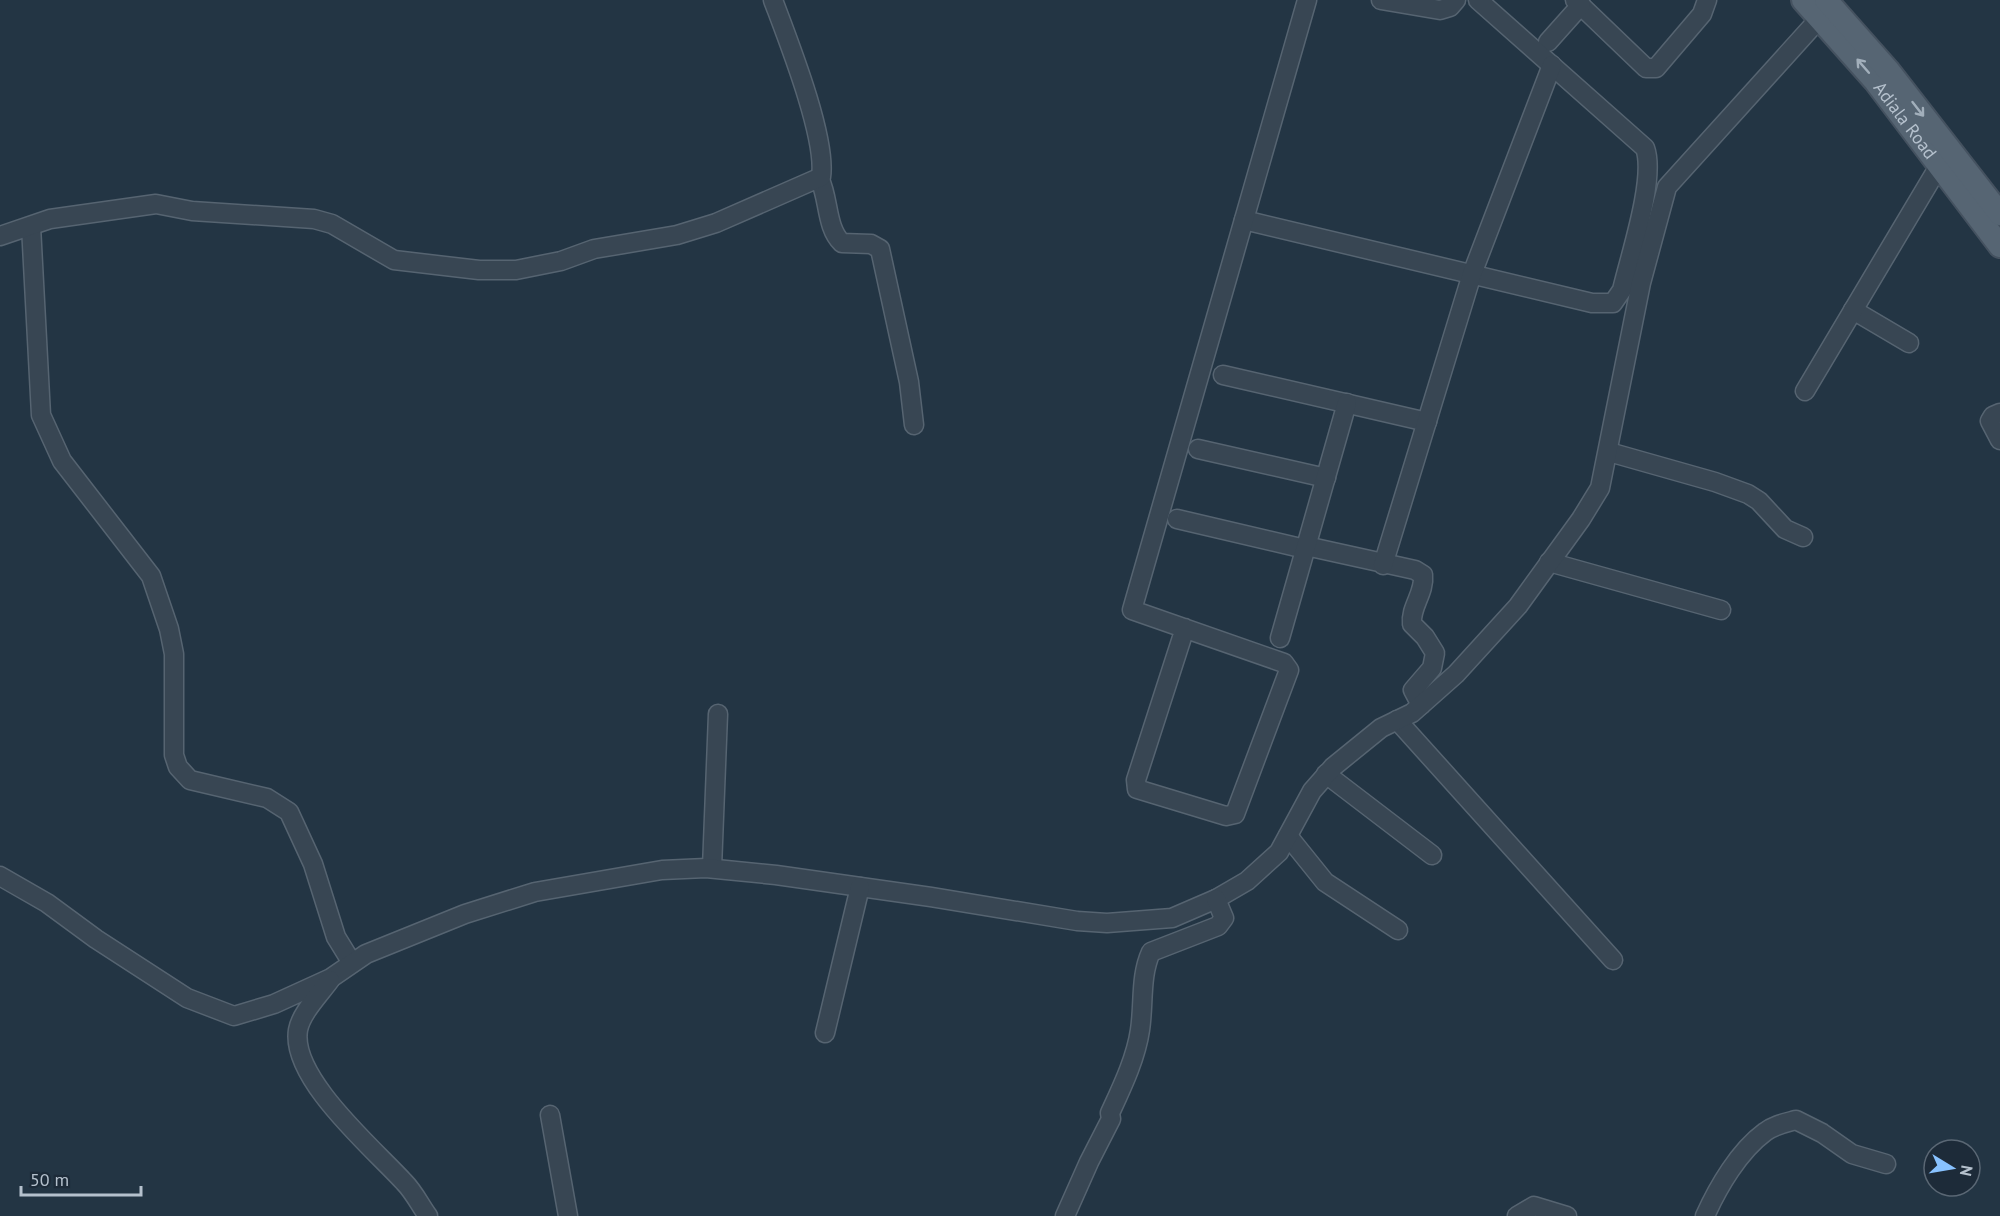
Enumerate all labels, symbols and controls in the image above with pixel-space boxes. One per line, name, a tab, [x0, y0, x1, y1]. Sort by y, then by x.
one-way arrow	[1856, 58, 1869, 74]
street label: Adiala Road	[1869, 77, 1942, 164]
one-way arrow	[1912, 101, 1925, 117]
north arrow	[1922, 1138, 1982, 1198]
scale bar	[21, 1159, 141, 1197]
text: N	[1956, 1164, 1978, 1178]
text: 50 m	[30, 1168, 69, 1191]

